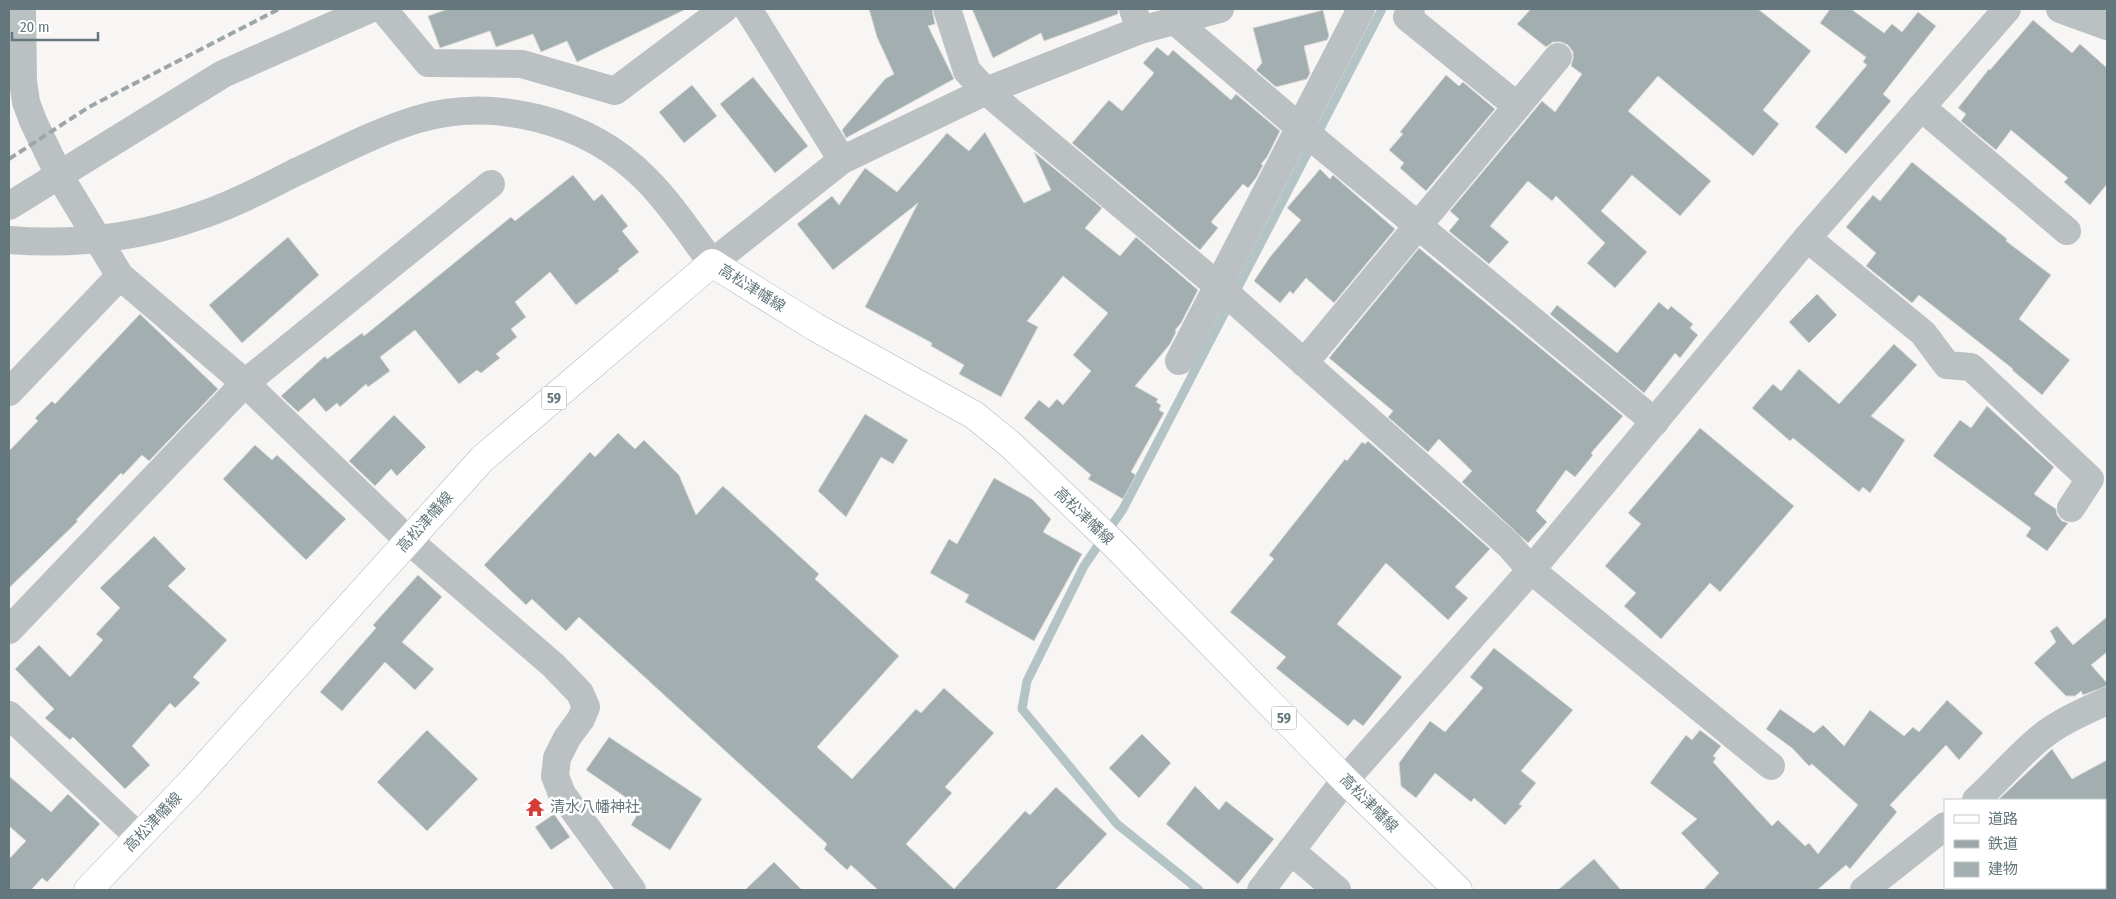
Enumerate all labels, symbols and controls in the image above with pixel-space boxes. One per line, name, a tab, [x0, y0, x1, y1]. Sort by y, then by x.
scale bar	[12, 10, 99, 42]
text: 20 m	[20, 18, 50, 36]
street label: 高松津幡線	[715, 260, 789, 316]
road number: 59	[542, 386, 566, 409]
street label: 高松津幡線	[1051, 483, 1117, 549]
street label: 高松津幡線	[393, 488, 457, 556]
road number: 59	[1272, 706, 1296, 730]
street label: 高松津幡線	[1336, 770, 1402, 836]
street label: 高松津幡線	[120, 789, 186, 855]
temple icon: 清水八幡神社	[524, 796, 546, 818]
place label: 清水八幡神社	[550, 798, 640, 816]
legend	[1944, 799, 2106, 889]
text: 道路	[1988, 810, 2018, 828]
text: 鉄道	[1988, 835, 2018, 853]
text: 建物	[1988, 860, 2018, 878]

